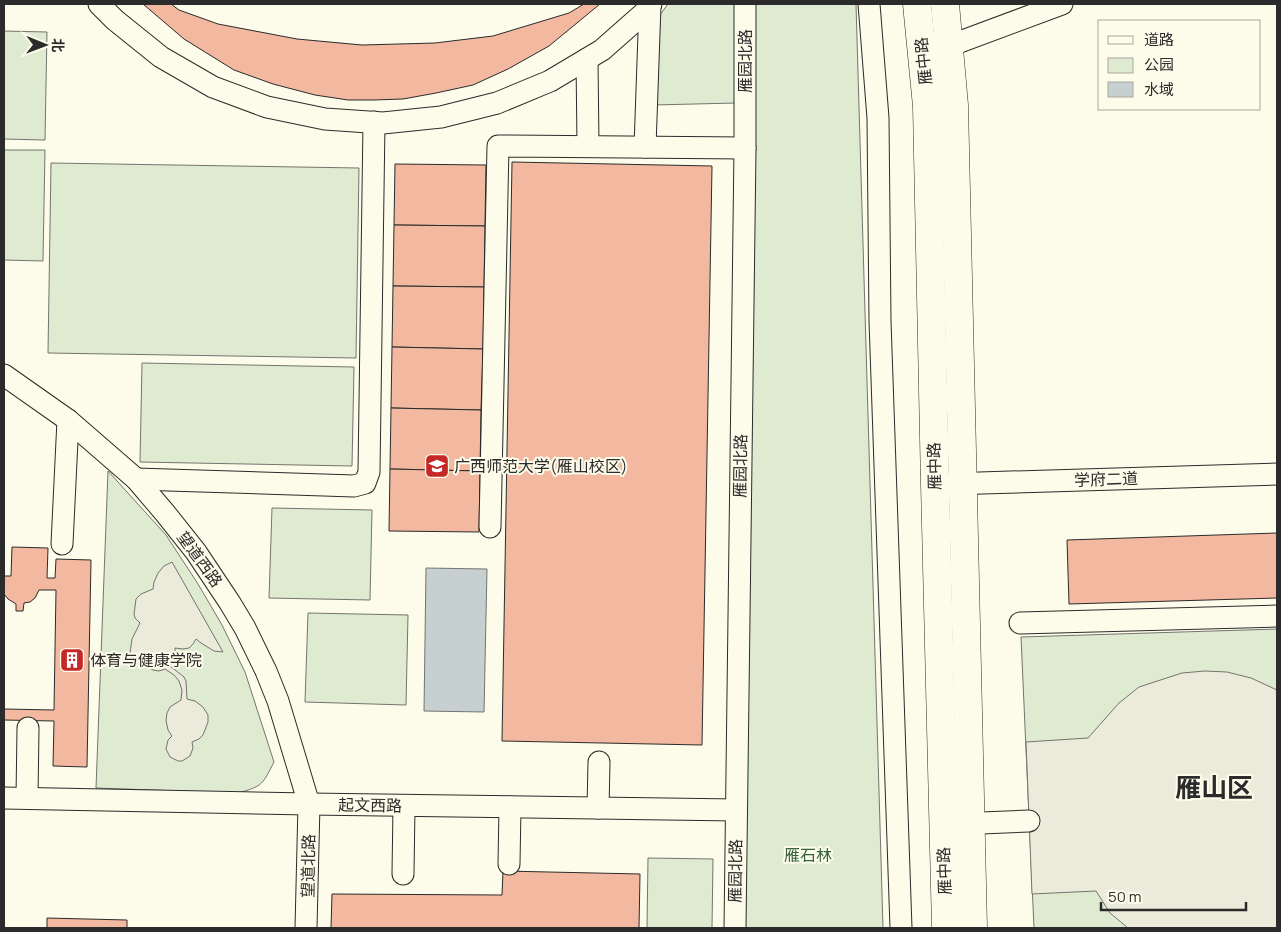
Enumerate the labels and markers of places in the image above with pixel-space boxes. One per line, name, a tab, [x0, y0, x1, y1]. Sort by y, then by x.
school or university icon: 广西师范大学(雁山校区)	[424, 453, 450, 479]
place label: 广西师范大学(雁山校区)	[454, 455, 628, 477]
building icon: 体育与健康学院	[59, 647, 85, 673]
place label: 体育与健康学院	[90, 649, 202, 671]

